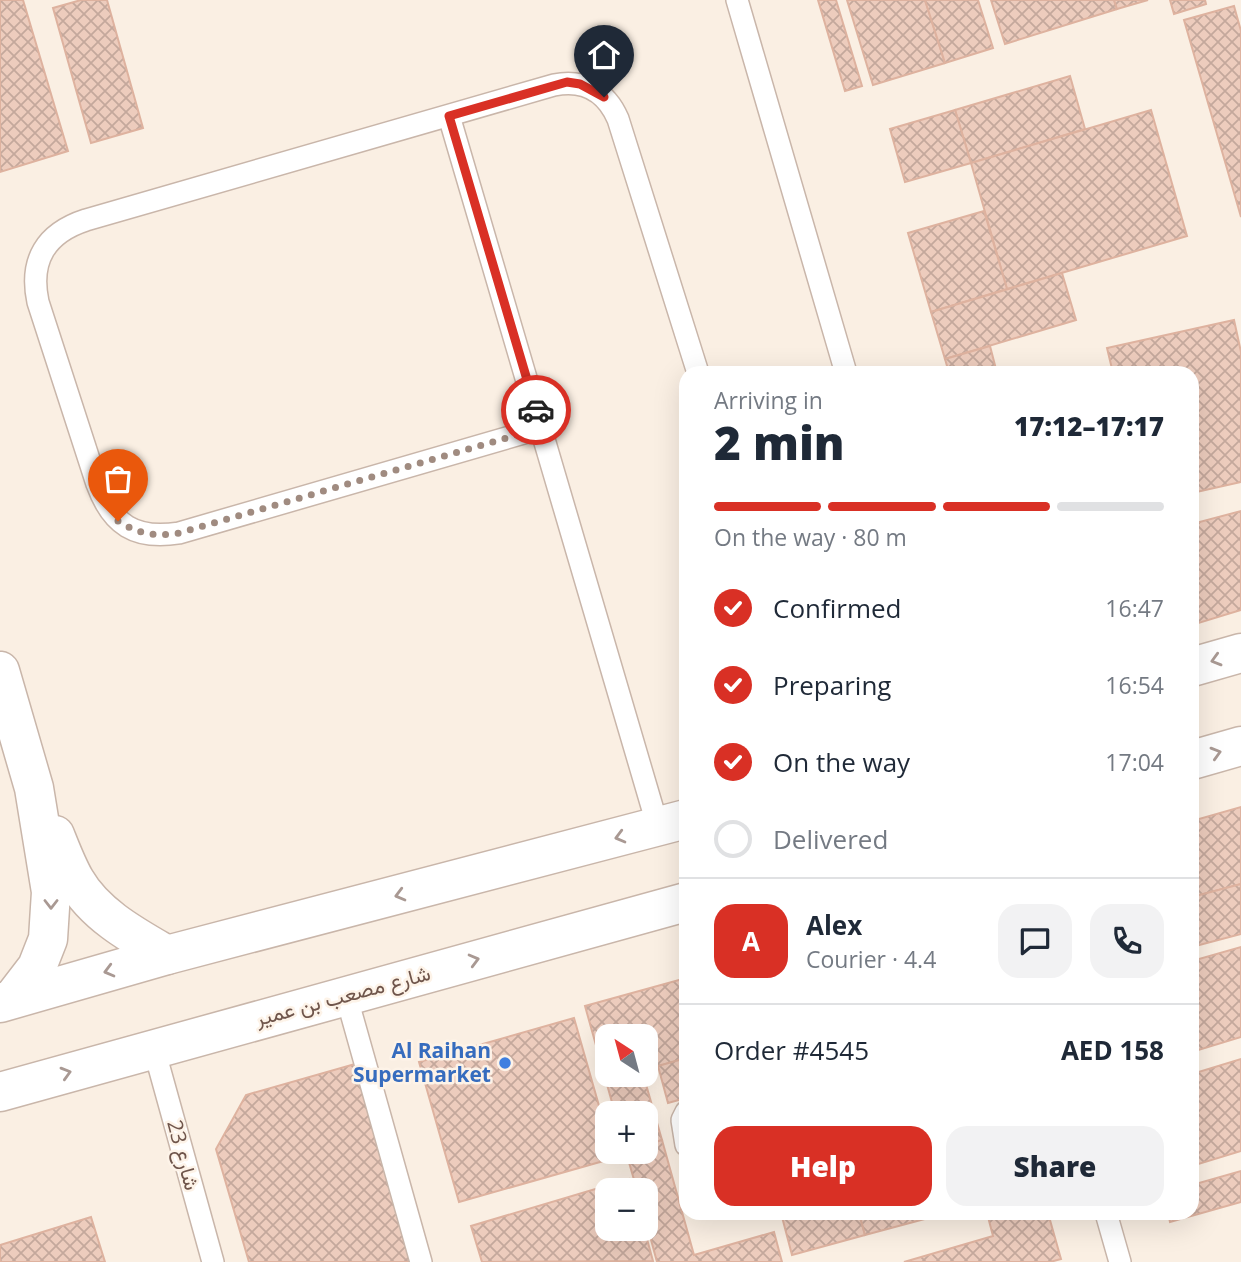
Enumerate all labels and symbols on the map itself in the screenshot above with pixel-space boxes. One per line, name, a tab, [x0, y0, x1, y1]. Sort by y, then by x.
pin	[574, 25, 634, 97]
courier	[501, 375, 571, 445]
pin	[88, 449, 148, 521]
one-way arrow	[1211, 652, 1223, 666]
one-way arrow	[1210, 747, 1222, 762]
one-way arrow	[614, 829, 626, 843]
one-way arrow	[394, 886, 406, 901]
one-way arrow	[43, 899, 59, 910]
one-way arrow	[468, 954, 480, 968]
street label: شارع مصعب بن عمير	[251, 958, 434, 1033]
one-way arrow	[103, 963, 115, 977]
north arrow	[595, 1024, 658, 1087]
place label: Al Raihan Supermarket	[353, 1036, 491, 1088]
marker: Al Raihan Supermarket	[497, 1055, 513, 1071]
one-way arrow	[59, 1067, 71, 1082]
street label: شارع 23	[160, 1116, 207, 1193]

